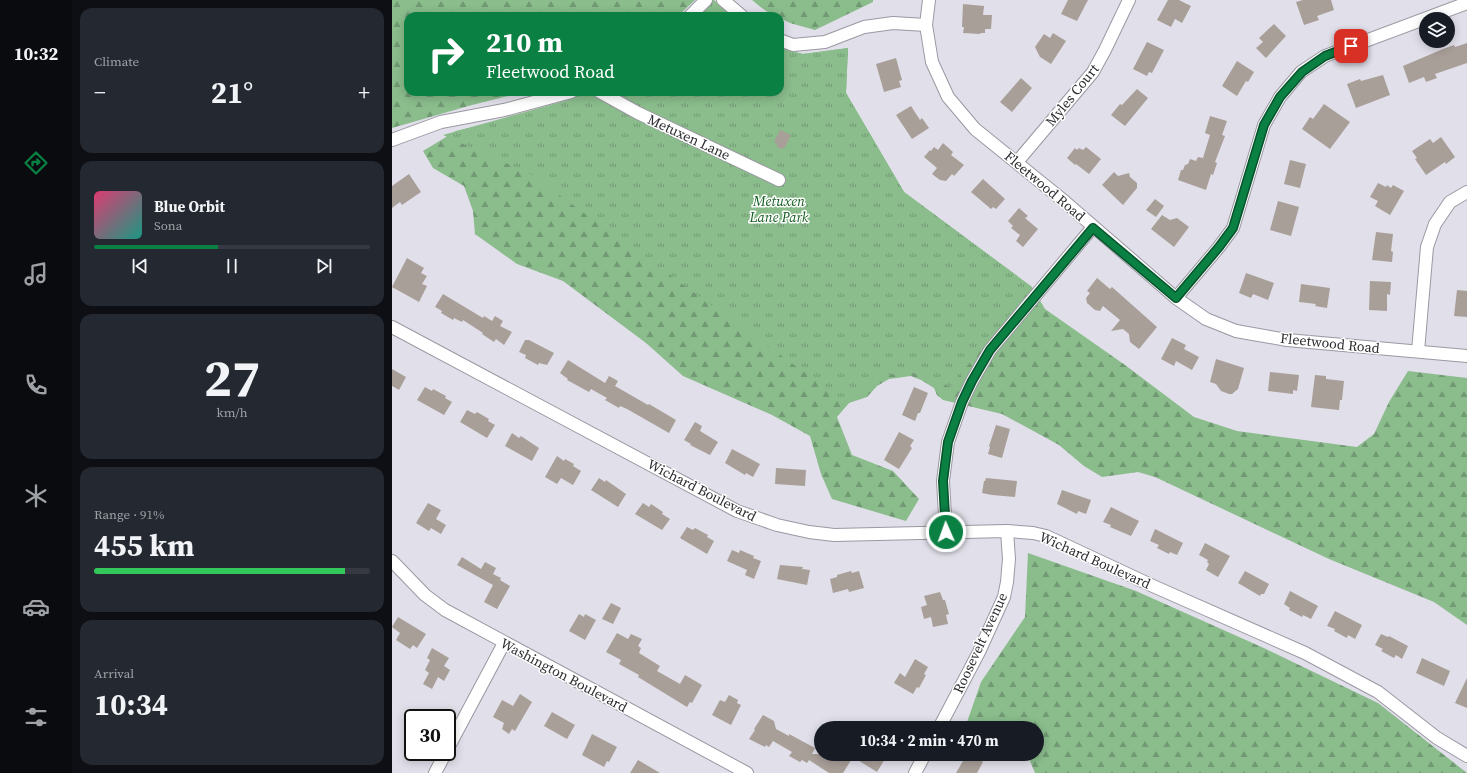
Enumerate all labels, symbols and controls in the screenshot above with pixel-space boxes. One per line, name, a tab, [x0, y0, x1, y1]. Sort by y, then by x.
map controls	[1419, 12, 1455, 48]
button: layers	[1419, 12, 1455, 48]
text: 210 m	[486, 23, 563, 61]
icon: right	[420, 28, 472, 80]
pin	[1334, 29, 1368, 63]
icon: arrive	[1340, 35, 1362, 57]
text: 10:32	[14, 41, 58, 66]
text: Climate	[94, 53, 139, 70]
text: Fleetwood Road	[486, 59, 615, 84]
street label: Myles Court	[1041, 59, 1104, 130]
text: 21°	[211, 72, 253, 113]
text: −	[94, 77, 106, 107]
text: +	[358, 77, 370, 107]
street label: Metuxen Lane	[644, 109, 734, 165]
street label: Fleetwood Road	[1000, 146, 1090, 226]
icon: directions	[22, 149, 50, 177]
park label: Metuxen Lane Park	[749, 191, 809, 227]
text: Blue Orbit	[154, 196, 225, 217]
text: Sona	[154, 217, 182, 234]
icon: previous	[129, 255, 151, 277]
icon: pause	[221, 255, 243, 277]
icon: next	[313, 255, 335, 277]
icon: music	[22, 260, 50, 288]
street label: Fleetwood Road	[1279, 328, 1381, 358]
text: 27	[204, 342, 260, 413]
icon: phone	[22, 371, 50, 399]
text: km/h	[217, 404, 247, 421]
street label: Wichard Boulevard	[644, 454, 760, 526]
icon: climate	[22, 482, 50, 510]
text: Range · 91%	[94, 506, 165, 523]
position arrow	[925, 511, 967, 553]
text: 455 km	[94, 525, 194, 566]
street label: Wichard Boulevard	[1036, 527, 1154, 594]
street label: Roosevelt Avenue	[948, 589, 1012, 697]
icon: car	[22, 593, 50, 621]
street label: Washington Boulevard	[497, 633, 631, 717]
text: Arrival	[94, 665, 134, 682]
text: 10:34	[94, 684, 168, 725]
icon: filters	[22, 703, 50, 731]
speed limit sign: 30	[404, 709, 456, 761]
text: 10:34 · 2 min · 470 m	[860, 730, 999, 751]

